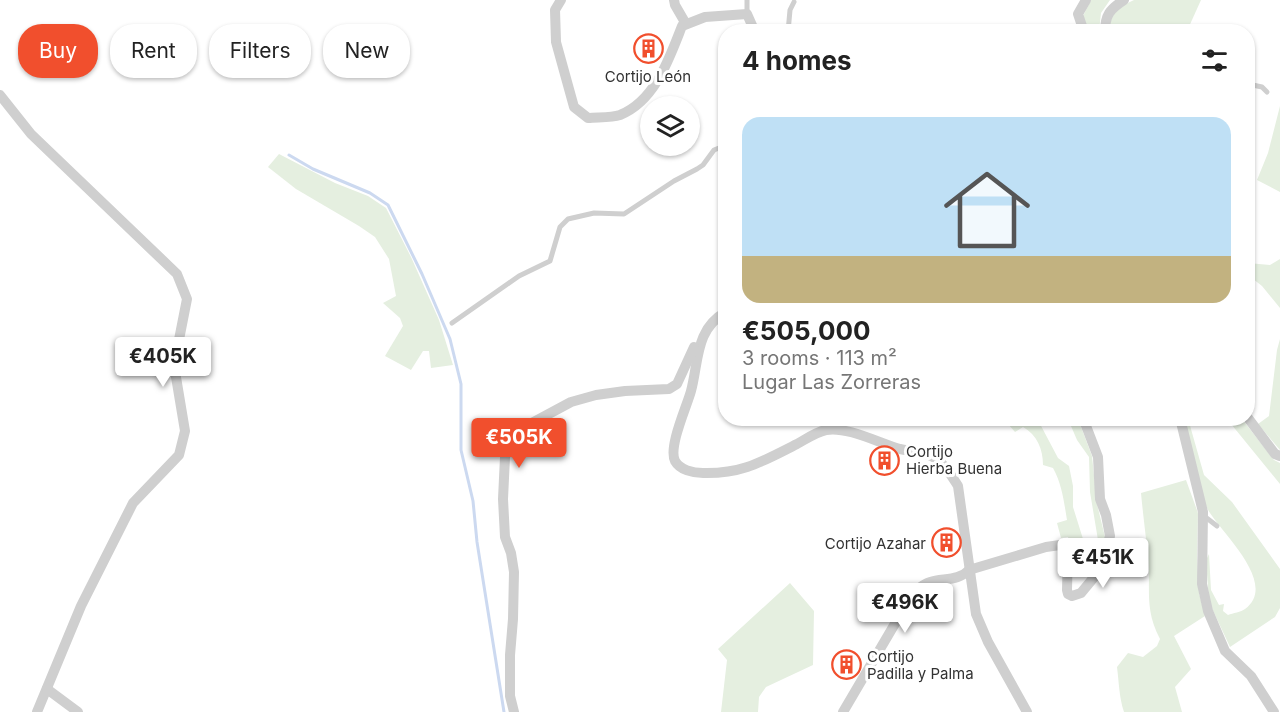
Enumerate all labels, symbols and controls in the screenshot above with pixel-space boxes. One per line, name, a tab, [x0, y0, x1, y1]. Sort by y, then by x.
chip: Buy	[18, 24, 98, 78]
chip: Rent	[110, 24, 197, 78]
chip: Filters	[209, 24, 311, 78]
chip: New	[323, 24, 410, 78]
building icon: Cortijo León	[632, 33, 664, 65]
icon: filters	[1198, 44, 1231, 77]
text: 4 homes	[742, 45, 852, 76]
place label: Cortijo León	[605, 67, 691, 86]
map controls	[640, 96, 700, 156]
button: layers	[640, 96, 700, 156]
icon: home	[933, 156, 1041, 264]
text: €505,000	[742, 315, 871, 346]
pin: €405K	[121, 337, 205, 388]
text: €405K	[129, 344, 197, 368]
text: 3 rooms · 113 m²	[742, 346, 897, 370]
text: Lugar Las Zorreras	[742, 370, 921, 394]
pin: €505K	[477, 418, 561, 469]
text: €505K	[485, 425, 553, 449]
place label: Cortijo Hierba Buena	[906, 442, 1002, 478]
building icon: Cortijo Hierba Buena	[869, 444, 901, 476]
building icon: Cortijo Azahar	[931, 527, 963, 559]
place label: Cortijo Azahar	[825, 534, 926, 553]
pin: €451K	[1061, 538, 1145, 589]
text: €451K	[1071, 545, 1135, 569]
pin: €496K	[863, 583, 947, 634]
text: €496K	[871, 590, 939, 614]
place label: Cortijo Padilla y Palma	[867, 647, 974, 683]
building icon: Cortijo Padilla y Palma	[830, 649, 862, 681]

